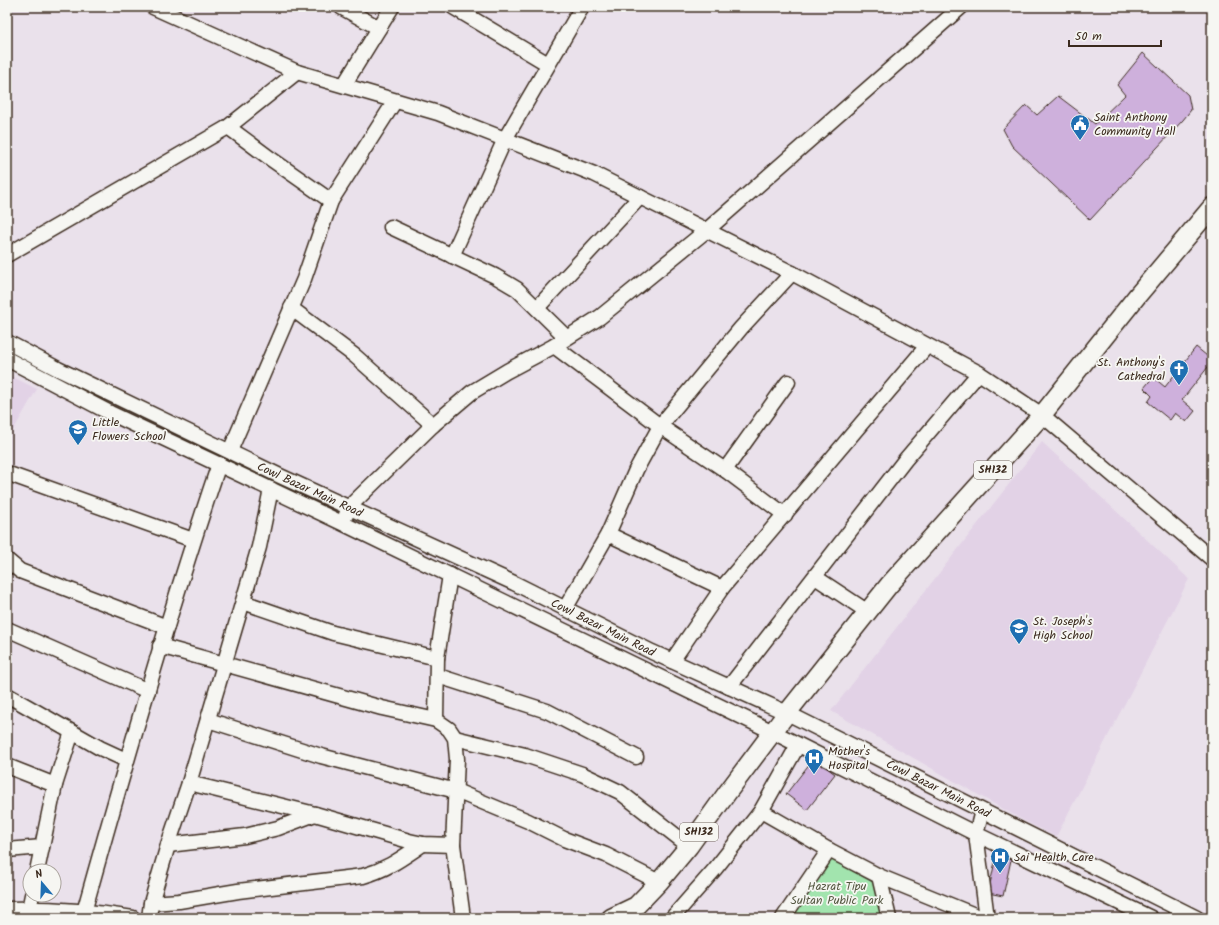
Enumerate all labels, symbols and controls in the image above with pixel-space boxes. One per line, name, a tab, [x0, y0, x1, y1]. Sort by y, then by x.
scale bar	[1069, 22, 1161, 48]
text: 50 m	[1075, 27, 1102, 46]
place label: Saint Anthony Community Hall	[1094, 108, 1175, 141]
public building icon: Saint Anthony Community Hall	[1069, 113, 1091, 141]
place label: St. Anthony's Cathedral	[1097, 353, 1165, 386]
church icon: St. Anthony's Cathedral	[1168, 358, 1190, 386]
place label: Little Flowers School	[92, 413, 166, 446]
school or university icon: Little Flowers School	[67, 418, 89, 446]
street label: Cowl Bazar Main Road	[254, 457, 367, 523]
road number: SH132	[974, 461, 1012, 479]
street label: Cowl Bazar Main Road	[547, 593, 660, 662]
place label: St. Joseph's High School	[1033, 612, 1093, 645]
school or university icon: St. Joseph's High School	[1008, 617, 1030, 645]
place label: Mother's Hospital	[828, 742, 870, 775]
hospital icon: Mother's Hospital	[803, 747, 825, 775]
street label: Cowl Bazar Main Road	[883, 754, 995, 823]
road number: SH132	[680, 823, 718, 841]
hospital icon: Sai Health Care	[989, 846, 1011, 874]
place label: Sai Health Care	[1014, 848, 1094, 867]
north arrow	[22, 863, 62, 903]
text: N	[33, 865, 45, 884]
park label: Hazrat Tipu Sultan Public Park	[791, 877, 884, 910]

